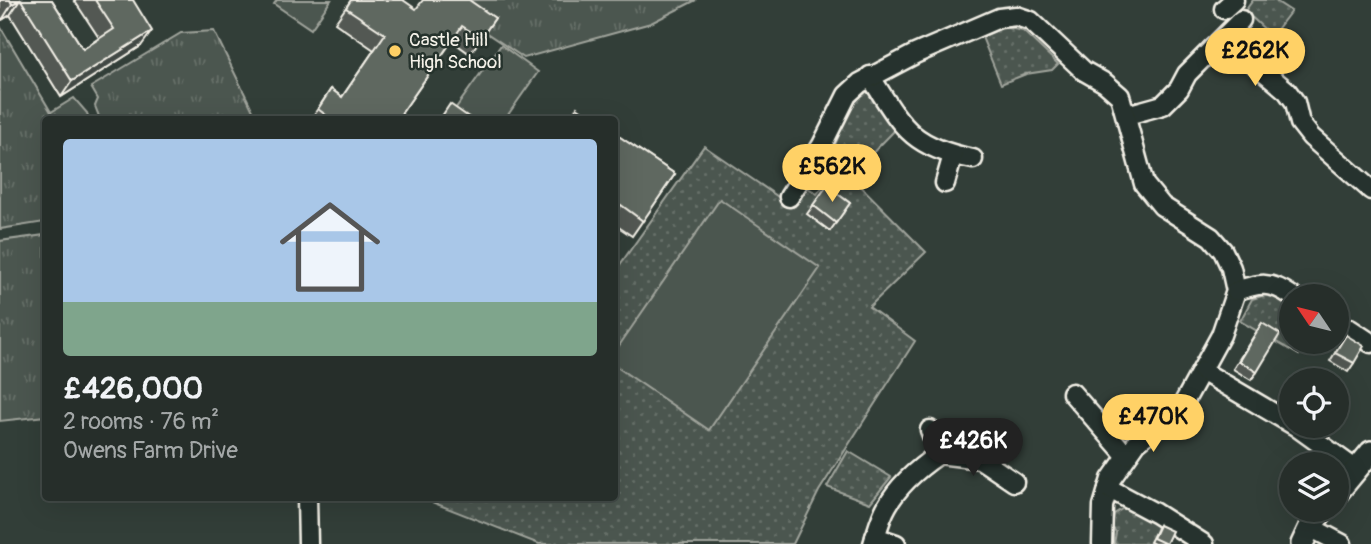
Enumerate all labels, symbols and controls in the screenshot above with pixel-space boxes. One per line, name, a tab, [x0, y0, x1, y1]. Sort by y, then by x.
place label: Castle Hill High School	[409, 28, 502, 74]
pin: £262K	[1206, 28, 1304, 88]
text: £262K	[1221, 36, 1289, 65]
marker: Castle Hill High School	[387, 43, 403, 59]
pin: £562K	[783, 144, 881, 204]
text: £562K	[798, 152, 866, 181]
icon: home	[267, 184, 393, 310]
north arrow	[1279, 284, 1349, 354]
map controls	[1279, 284, 1349, 522]
button: locate	[1279, 368, 1349, 438]
text: £426,000	[63, 370, 203, 407]
pin: £470K	[1104, 394, 1202, 454]
text: £470K	[1118, 402, 1188, 431]
text: 2 rooms · 76 m²	[63, 407, 219, 436]
pin: £426K	[924, 419, 1022, 478]
text: £426K	[939, 426, 1007, 455]
text: Owens Farm Drive	[63, 436, 238, 465]
button: layers	[1279, 452, 1349, 522]

